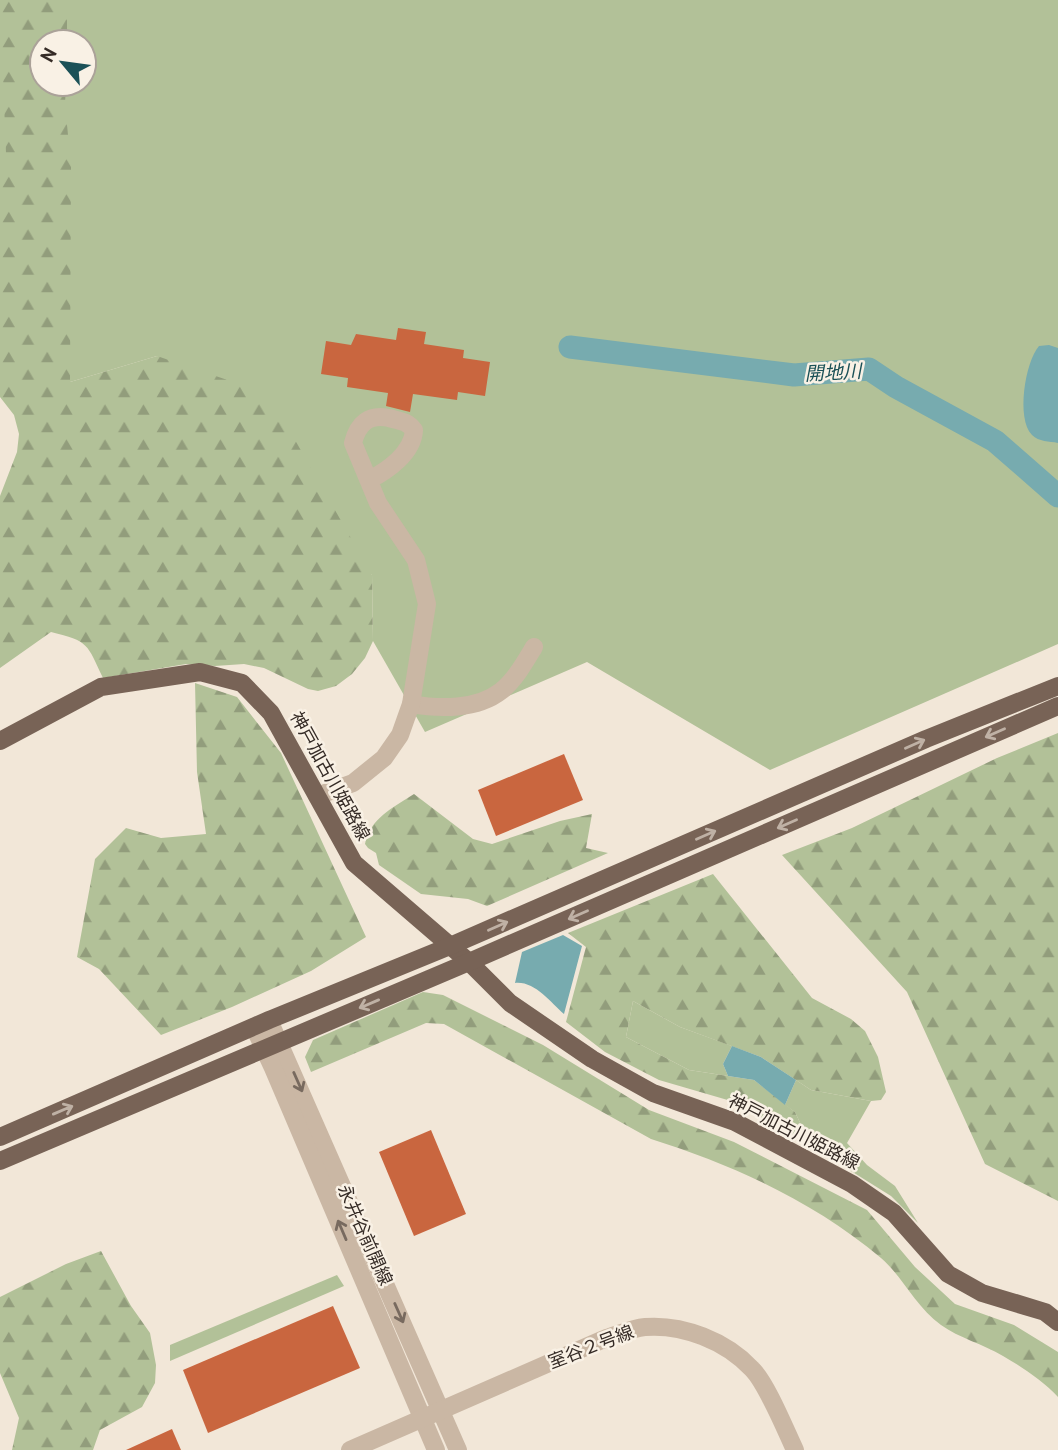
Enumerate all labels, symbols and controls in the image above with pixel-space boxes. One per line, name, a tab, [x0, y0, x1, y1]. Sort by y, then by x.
north arrow	[28, 28, 98, 98]
text: N	[35, 43, 62, 66]
water label: 開地川	[804, 358, 864, 385]
street label: 神戸加古川姫路線	[285, 707, 375, 844]
one-way arrow	[985, 727, 1007, 740]
one-way arrow	[904, 737, 925, 750]
one-way arrow	[777, 818, 798, 831]
one-way arrow	[695, 828, 717, 841]
one-way arrow	[568, 909, 590, 922]
one-way arrow	[487, 919, 508, 932]
one-way arrow	[359, 998, 380, 1011]
one-way arrow	[292, 1071, 305, 1092]
street label: 神戸加古川姫路線	[725, 1089, 864, 1174]
one-way arrow	[51, 1103, 73, 1116]
street label: 永井谷前開線	[333, 1181, 398, 1289]
one-way arrow	[334, 1219, 347, 1241]
one-way arrow	[393, 1302, 406, 1323]
street label: 室谷２号線	[545, 1320, 637, 1373]

